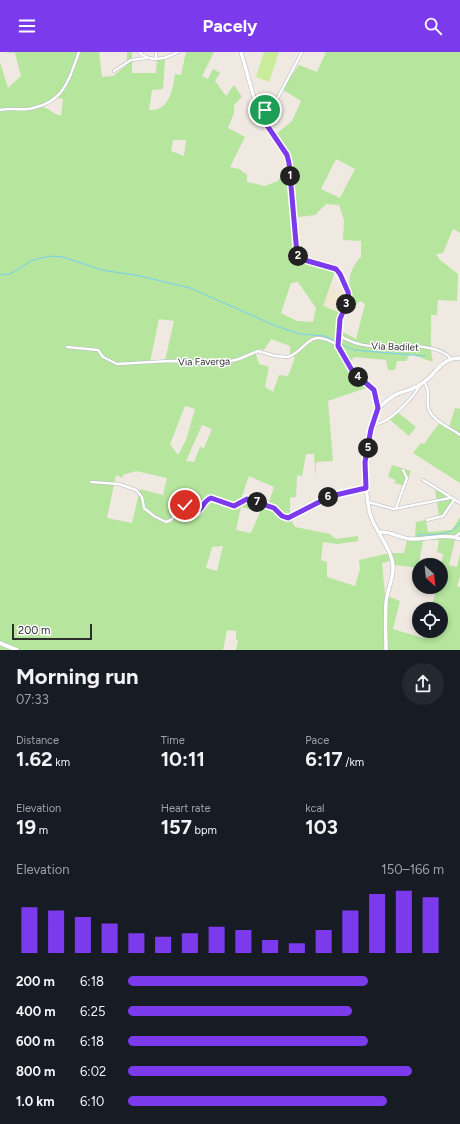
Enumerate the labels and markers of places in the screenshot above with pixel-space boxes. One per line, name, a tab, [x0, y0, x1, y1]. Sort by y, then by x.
pin	[248, 93, 282, 127]
pin: 1	[280, 166, 300, 186]
pin: 2	[288, 246, 308, 266]
pin: 3	[336, 294, 356, 314]
pin: 4	[348, 367, 368, 387]
pin: 5	[358, 438, 378, 458]
pin: 6	[318, 487, 338, 507]
pin	[168, 488, 202, 522]
pin: 7	[247, 492, 267, 512]

